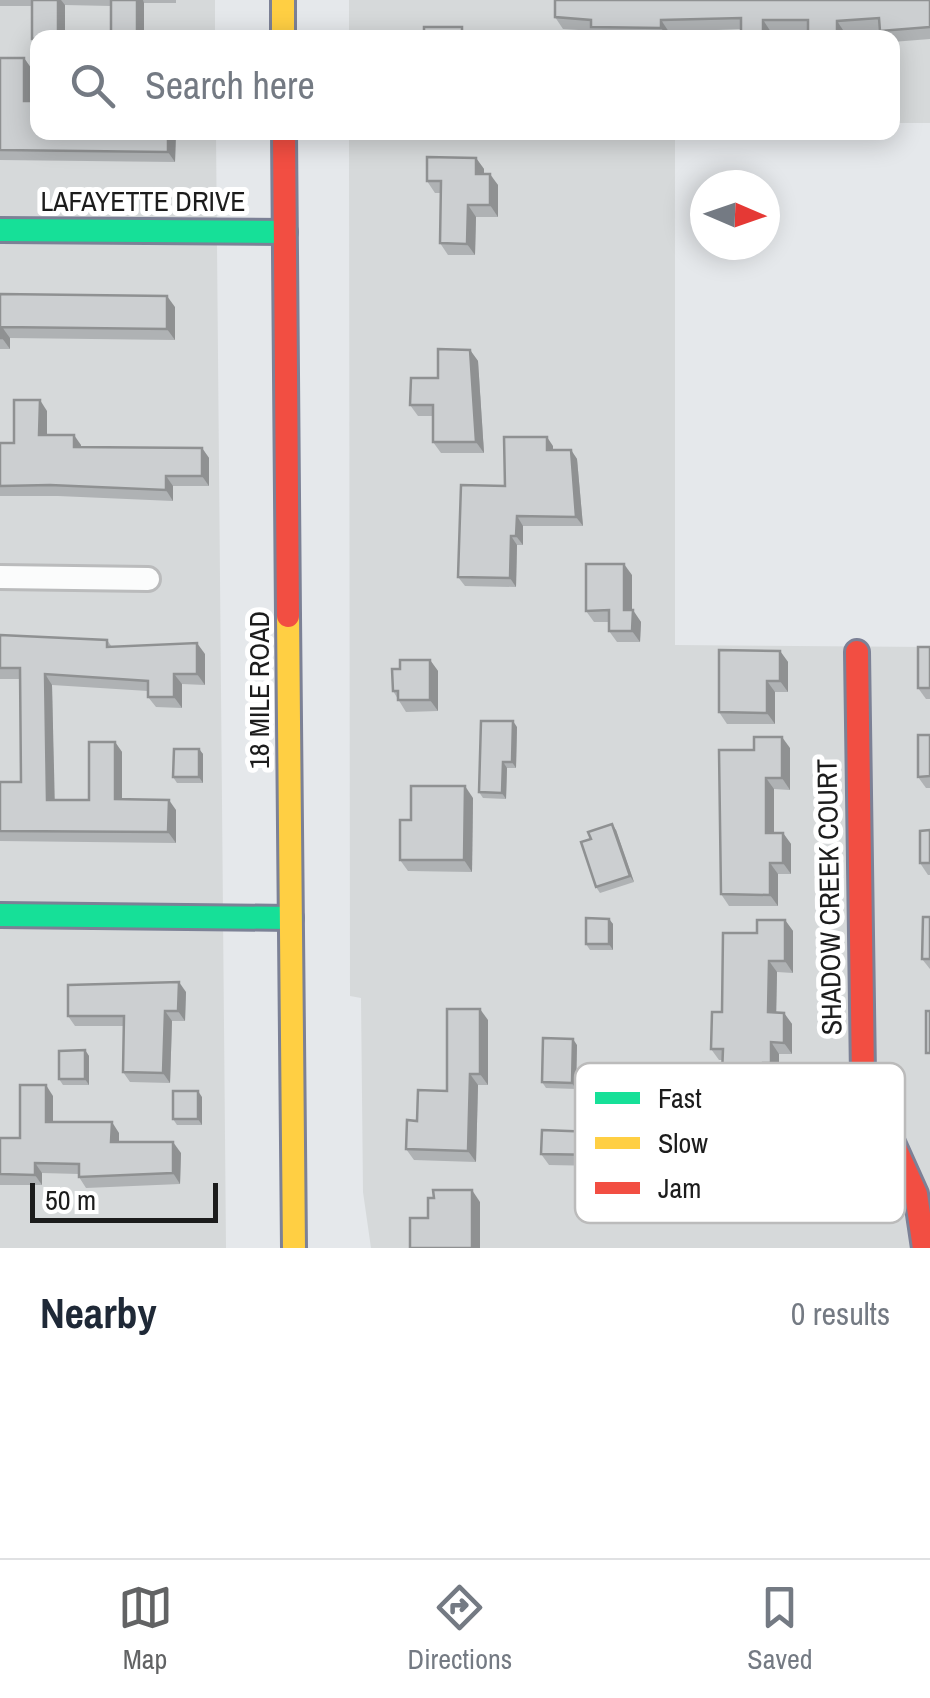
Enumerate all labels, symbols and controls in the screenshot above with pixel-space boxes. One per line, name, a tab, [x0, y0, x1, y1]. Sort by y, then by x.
search box	[30, 30, 900, 140]
icon: search	[65, 58, 120, 113]
text: Search here	[145, 60, 315, 111]
north arrow	[690, 170, 780, 260]
street label: LAFAYETTE DRIVE	[40, 182, 246, 220]
street label: 18 MILE ROAD	[240, 611, 278, 769]
street label: SHADOW CREEK COURT	[808, 758, 850, 1036]
legend	[575, 1063, 905, 1223]
text: Fast	[658, 1079, 702, 1117]
text: Slow	[658, 1124, 708, 1162]
text: Jam	[658, 1169, 701, 1207]
scale bar	[30, 1178, 218, 1222]
text: 50 m	[45, 1181, 96, 1219]
text: Nearby	[40, 1285, 157, 1341]
text: 0 results	[791, 1292, 890, 1335]
tab: Map	[118, 1580, 173, 1678]
tab: Directions	[408, 1580, 512, 1678]
tab: Saved	[747, 1580, 812, 1678]

